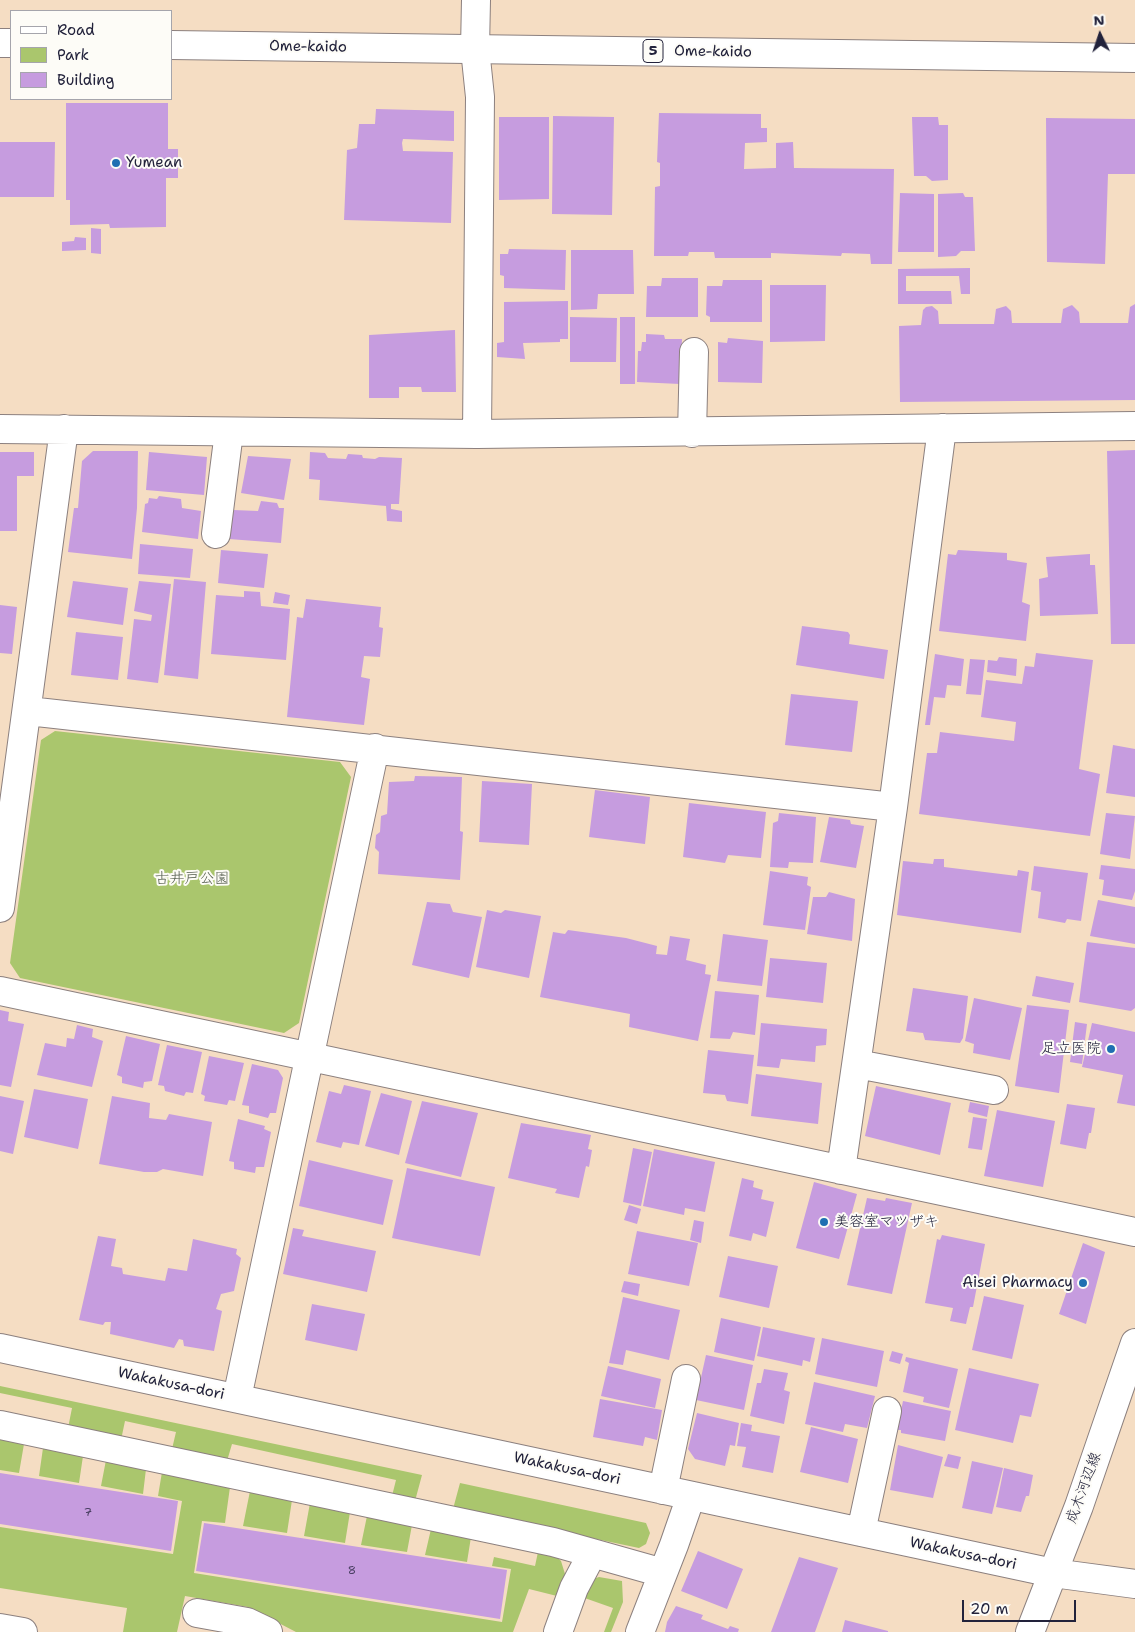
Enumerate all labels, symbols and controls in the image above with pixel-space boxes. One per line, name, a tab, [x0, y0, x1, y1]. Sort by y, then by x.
legend	[10, 10, 172, 100]
north arrow	[1075, 10, 1125, 60]
text: N	[1093, 11, 1105, 29]
text: Road	[57, 20, 95, 40]
street label: Ome-kaido	[269, 37, 347, 57]
road number: 5	[643, 40, 663, 62]
street label: Ome-kaido	[674, 42, 752, 62]
text: Park	[57, 45, 89, 65]
text: Building	[57, 70, 114, 90]
place label: Yumean	[126, 154, 182, 172]
marker: Yumean	[110, 157, 122, 169]
park label: 古井戸公園	[155, 870, 229, 888]
place label: 足立医院	[1041, 1040, 1101, 1058]
marker: 足立医院	[1105, 1043, 1117, 1055]
place label: 美容室マツザキ	[834, 1213, 939, 1231]
marker: 美容室マツザキ	[818, 1216, 830, 1228]
place label: Aisei Pharmacy	[962, 1274, 1073, 1292]
marker: Aisei Pharmacy	[1077, 1277, 1089, 1289]
street label: Wakakusa-dori	[116, 1364, 226, 1404]
street label: Wakakusa-dori	[512, 1449, 622, 1489]
street label: 成木河辺線	[1063, 1450, 1105, 1526]
house number: 7	[84, 1506, 92, 1520]
street label: Wakakusa-dori	[908, 1534, 1018, 1574]
house number: 8	[348, 1564, 356, 1578]
scale bar	[965, 1590, 1079, 1622]
text: 20 m	[970, 1599, 1009, 1619]

